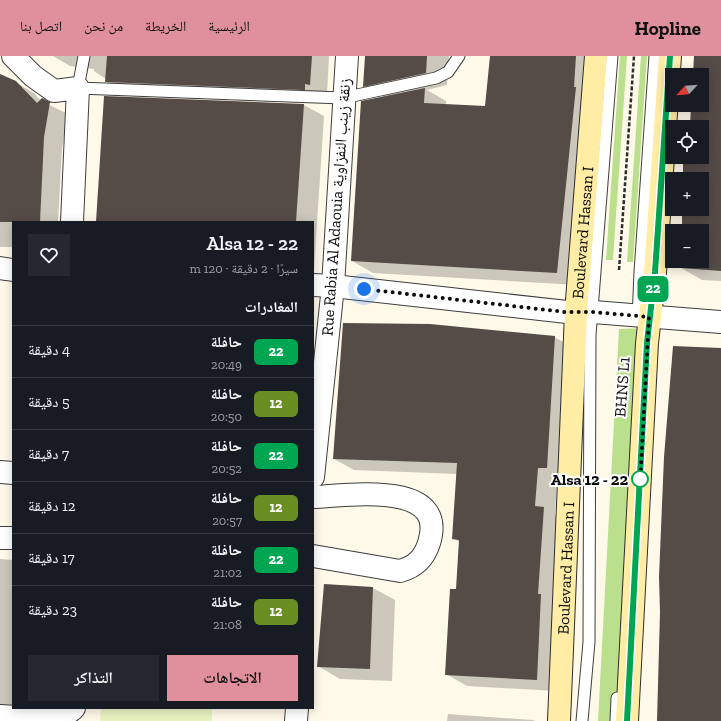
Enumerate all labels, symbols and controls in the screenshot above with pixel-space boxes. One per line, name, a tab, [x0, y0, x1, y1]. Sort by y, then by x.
text: Hopline	[635, 17, 701, 40]
text: اتصل بنا	[20, 18, 62, 35]
text: من نحن	[84, 18, 123, 35]
text: الخريطة	[145, 18, 186, 35]
text: الرئيسية	[208, 18, 250, 35]
north arrow	[665, 68, 709, 112]
map controls	[665, 68, 709, 268]
street label: Rue Rabia Al Adaouia زنقة زينب النفزاوية	[318, 78, 354, 336]
button: locate	[665, 120, 709, 164]
street label: Boulevard Hassan I	[568, 166, 597, 300]
button: +	[665, 172, 709, 216]
button: −	[665, 224, 709, 268]
text: Alsa 12 - 22	[206, 232, 298, 255]
button: heart	[28, 234, 70, 276]
text: سيرًا · 2 دقيقة · 120 m	[189, 261, 298, 276]
line badge: 22	[635, 276, 671, 302]
your location	[354, 279, 374, 299]
text: 22	[645, 280, 661, 297]
text: المغادرات	[245, 298, 298, 316]
text: حافلة	[211, 333, 242, 351]
text: 4 دقيقة	[28, 341, 70, 359]
text: 22	[268, 343, 284, 360]
street label: BHNS L1	[610, 356, 634, 418]
text: 20:49	[211, 357, 242, 372]
text: حافلة	[211, 385, 242, 403]
text: 5 دقيقة	[28, 393, 70, 411]
text: 12	[269, 395, 283, 412]
text: 20:50	[211, 409, 242, 424]
text: حافلة	[211, 437, 242, 455]
text: 7 دقيقة	[28, 445, 69, 463]
text: 22	[268, 447, 284, 464]
text: 20:52	[212, 461, 242, 476]
place label: Alsa 12 - 22	[551, 470, 628, 489]
marker: Alsa 12 - 22	[631, 470, 649, 488]
text: حافلة	[211, 489, 242, 507]
text: 12 دقيقة	[28, 497, 75, 515]
text: 12	[269, 499, 283, 516]
street label: Boulevard Hassan I	[553, 501, 578, 635]
text: 20:57	[212, 513, 242, 528]
text: حافلة	[211, 541, 242, 559]
text: 17 دقيقة	[28, 549, 75, 567]
text: 22	[268, 551, 284, 568]
text: 21:02	[213, 565, 242, 580]
text: حافلة	[211, 593, 242, 611]
text: 23 دقيقة	[28, 601, 77, 619]
text: 12	[269, 603, 283, 620]
text: 21:08	[213, 617, 242, 632]
button: التذاكر	[28, 655, 159, 701]
button: الاتجاهات	[167, 655, 298, 701]

